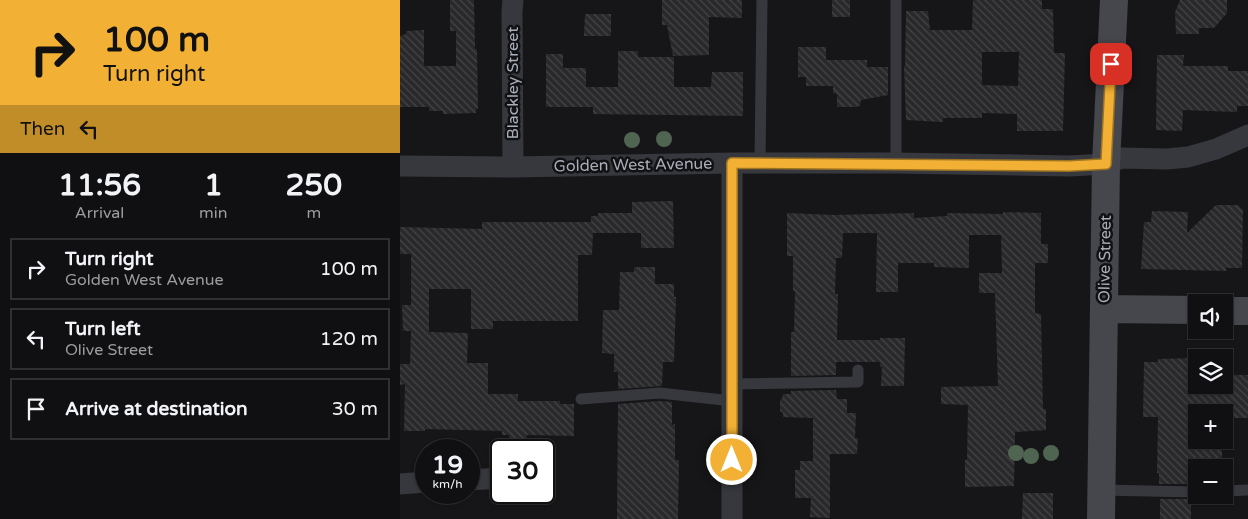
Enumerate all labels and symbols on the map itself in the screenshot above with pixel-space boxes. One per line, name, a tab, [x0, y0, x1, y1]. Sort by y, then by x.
street label: Blackley Street	[503, 27, 523, 139]
pin	[1090, 43, 1132, 85]
street label: Golden West Avenue	[554, 154, 712, 176]
street label: Olive Street	[1094, 215, 1116, 303]
position arrow	[705, 433, 757, 485]
speed limit sign: 30	[490, 439, 555, 504]

